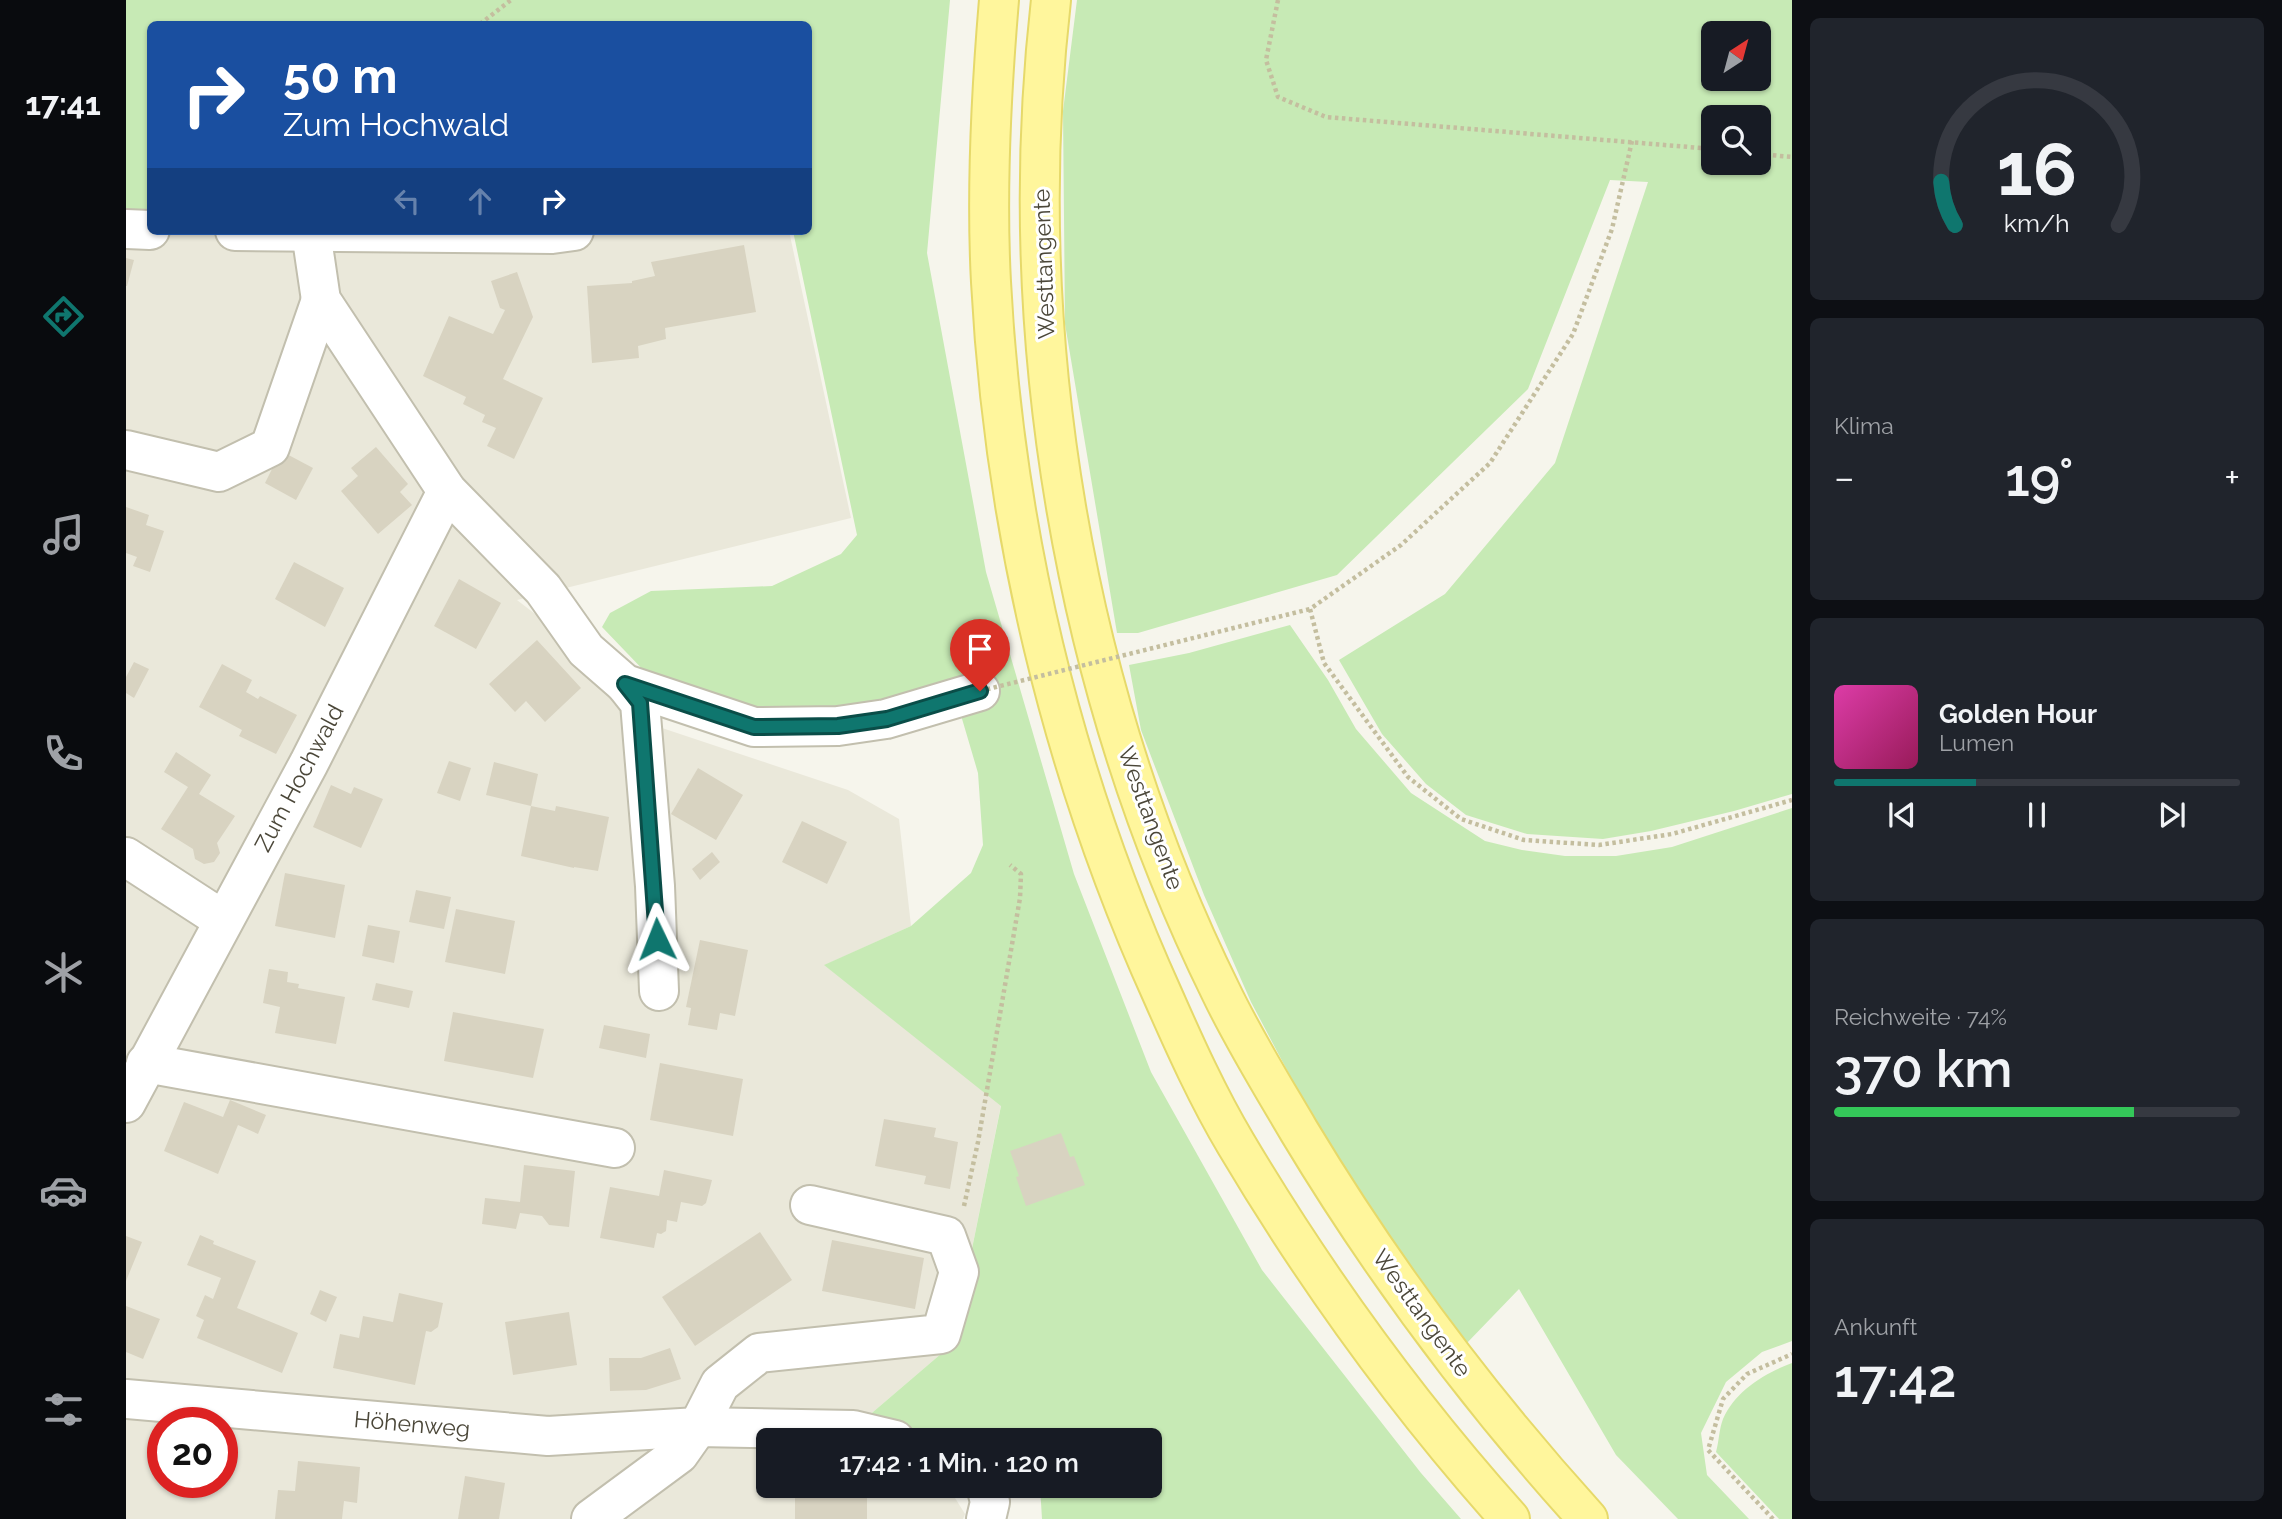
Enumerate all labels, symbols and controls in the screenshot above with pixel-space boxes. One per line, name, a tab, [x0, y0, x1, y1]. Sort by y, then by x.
north arrow	[1701, 21, 1771, 91]
map controls	[1701, 21, 1771, 175]
text: 50 m	[283, 47, 398, 104]
icon: right	[168, 49, 259, 140]
text: 17:41	[25, 85, 101, 122]
button: search	[1701, 105, 1771, 175]
text: Zum Hochwald	[283, 106, 509, 143]
text: 16	[1997, 127, 2077, 212]
icon: left	[388, 182, 426, 220]
icon: ahead	[461, 182, 499, 220]
icon: right	[534, 182, 572, 220]
street label: Westtangente	[1027, 188, 1060, 340]
text: km/h	[2004, 208, 2070, 238]
icon: directions	[39, 292, 88, 341]
text: Klima	[1834, 412, 1894, 439]
text: 19°	[2005, 447, 2073, 508]
text: −	[1834, 455, 1854, 500]
text: +	[2224, 455, 2240, 500]
icon: music	[39, 510, 88, 559]
pin	[950, 619, 1010, 691]
icon: arrive	[961, 630, 999, 668]
text: Golden Hour	[1939, 699, 2097, 729]
street label: Zum Hochwald	[248, 700, 349, 856]
icon: phone	[39, 729, 88, 778]
text: Lumen	[1939, 729, 2014, 756]
street label: Westtangente	[1113, 742, 1190, 893]
icon: previous	[1883, 796, 1921, 834]
icon: pause	[2018, 796, 2056, 834]
icon: next	[2153, 796, 2191, 834]
position arrow	[620, 902, 694, 976]
icon: climate	[39, 948, 88, 997]
text: Reichweite · 74%	[1834, 1003, 2007, 1030]
text: 370 km	[1834, 1038, 2013, 1099]
icon: car	[39, 1166, 88, 1215]
street label: Westtangente	[1367, 1244, 1478, 1382]
text: Ankunft	[1834, 1313, 1917, 1340]
text: 17:42	[1834, 1348, 1956, 1409]
icon: filters	[39, 1385, 88, 1434]
street label: Höhenweg	[353, 1405, 471, 1442]
speed limit sign: 20	[147, 1407, 238, 1498]
text: 17:42 · 1 Min. · 120 m	[839, 1448, 1079, 1478]

